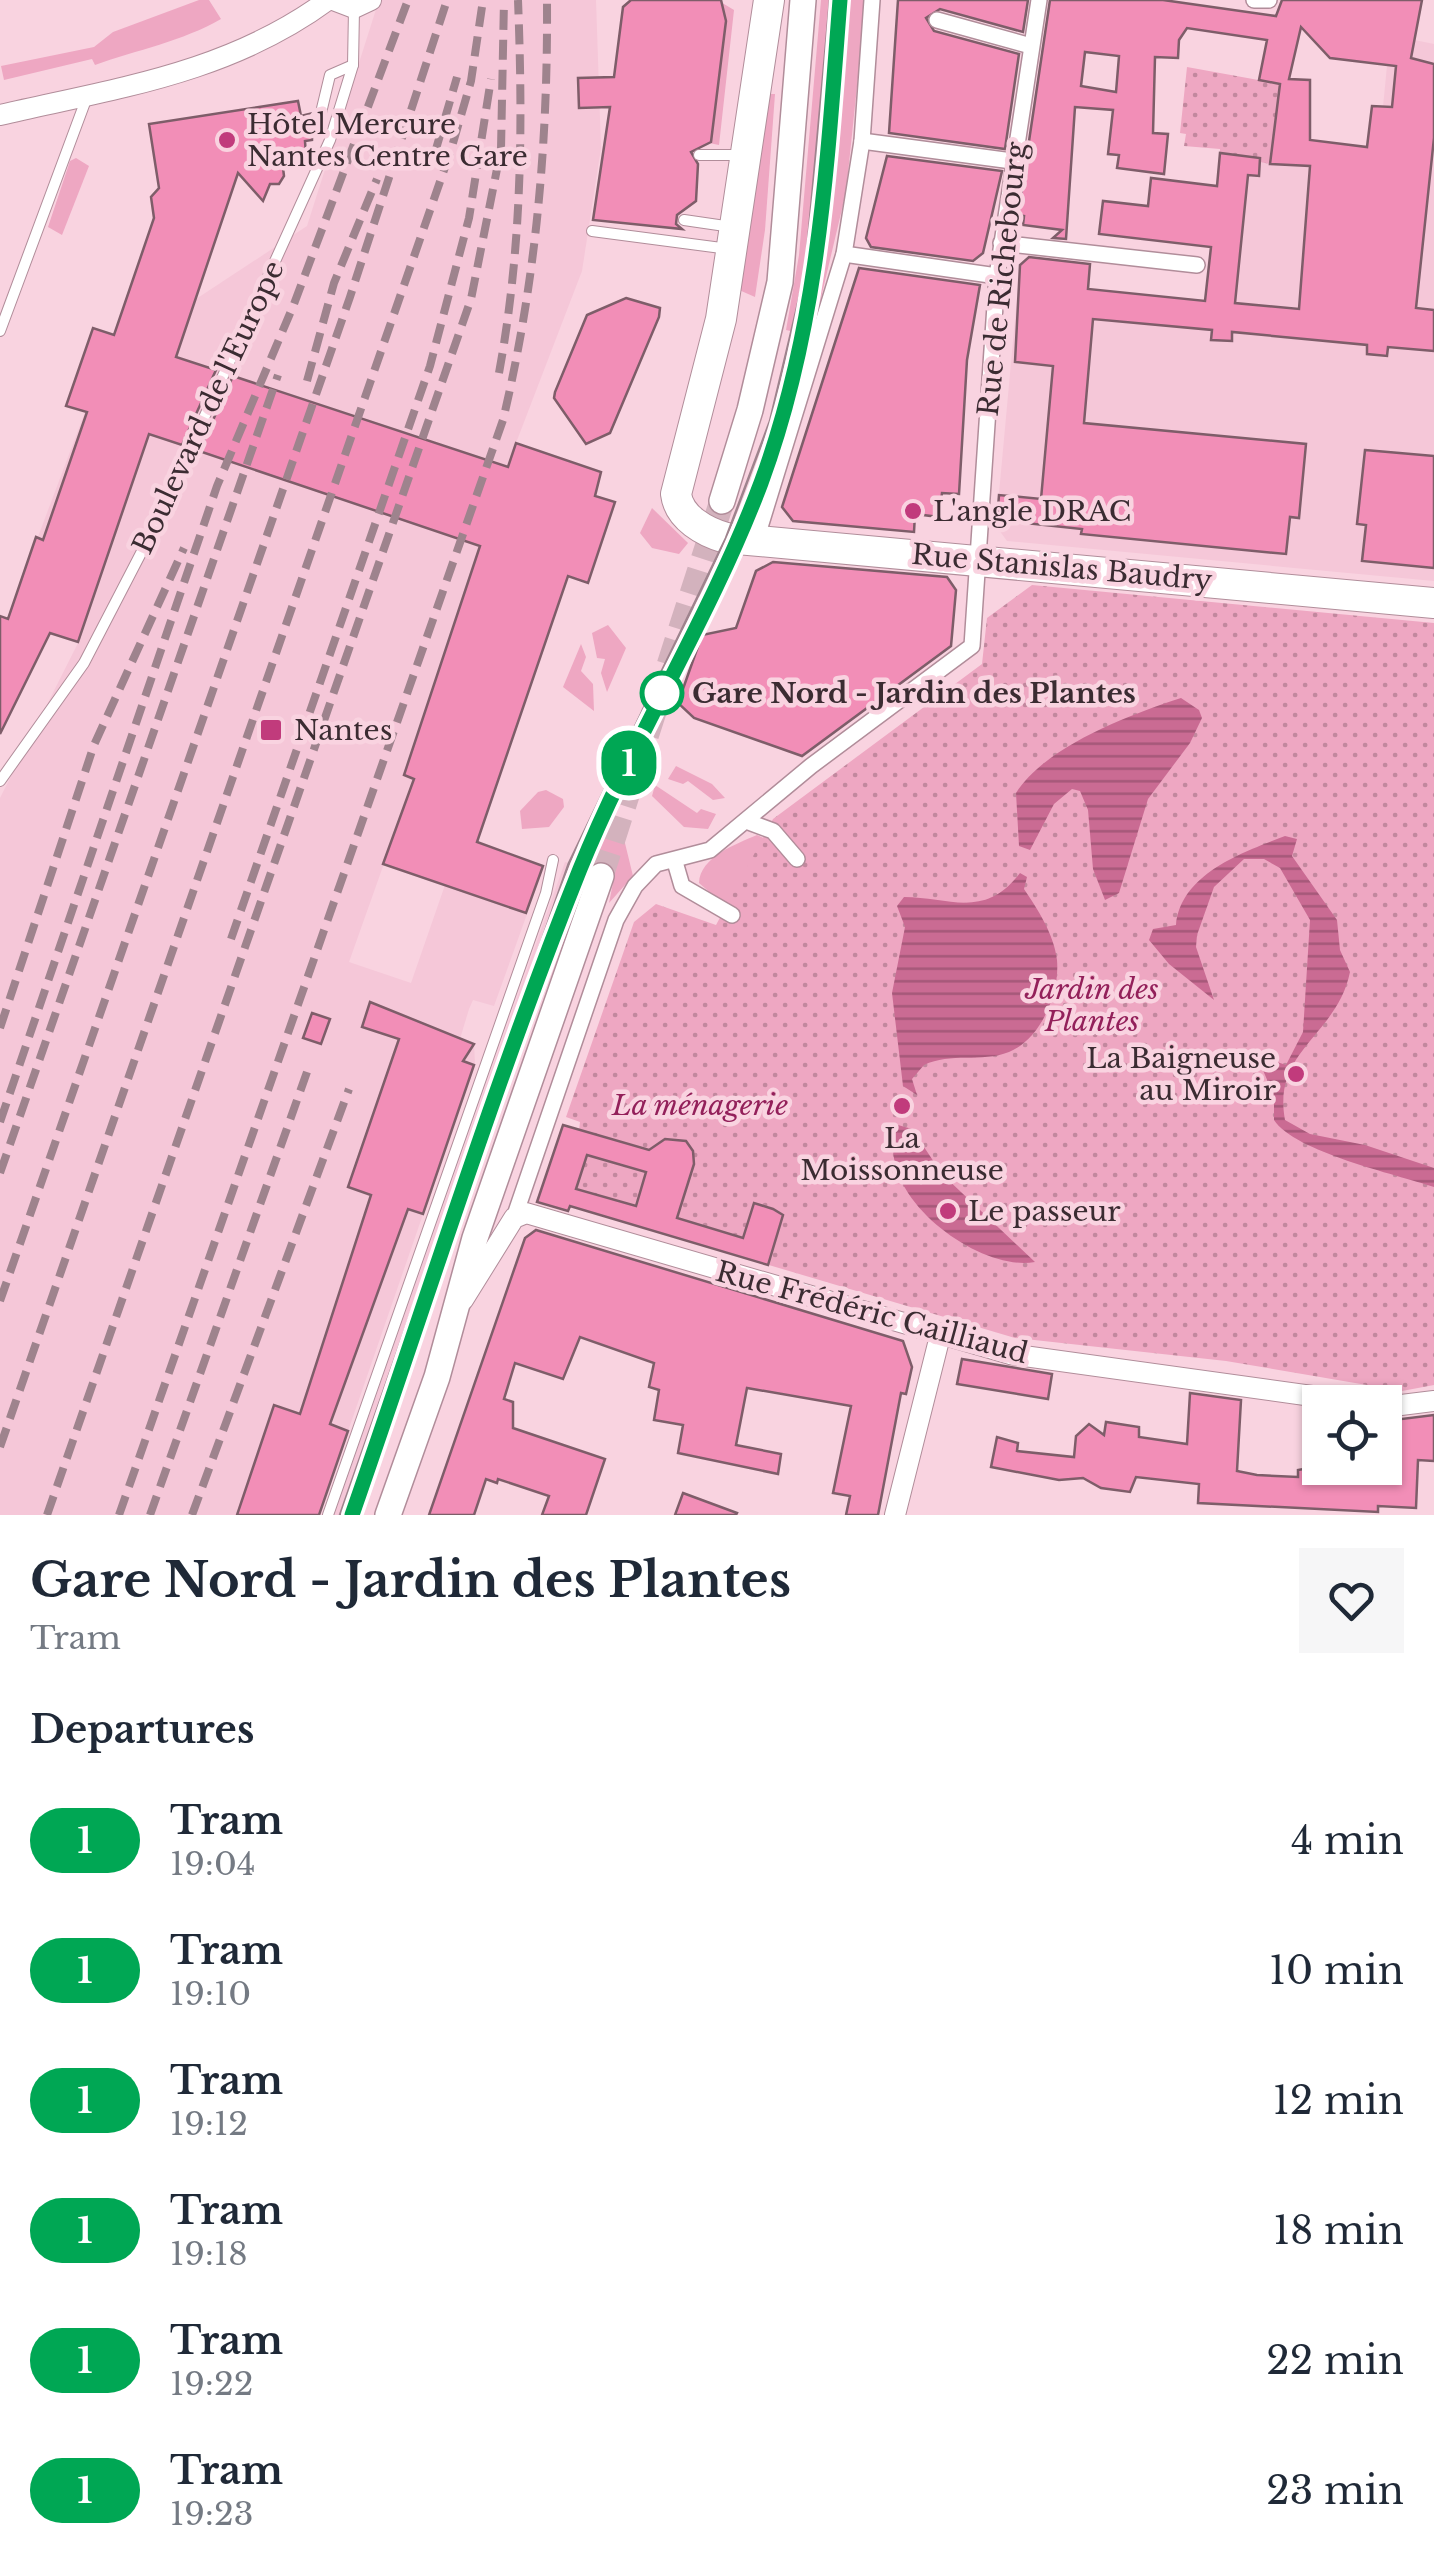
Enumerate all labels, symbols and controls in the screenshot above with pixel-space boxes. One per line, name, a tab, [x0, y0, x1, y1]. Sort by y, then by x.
place label: Hôtel Mercure Nantes Centre Gare	[247, 107, 528, 174]
marker: Hôtel Mercure Nantes Centre Gare	[216, 129, 238, 151]
street label: Rue de Richebourg	[971, 139, 1034, 418]
street label: Boulevard de l'Europe	[125, 255, 292, 559]
place label: L'angle DRAC	[933, 494, 1131, 529]
marker: L'angle DRAC	[902, 500, 924, 522]
street label: Rue Stanislas Baudry	[910, 537, 1214, 598]
marker: Gare Nord - Jardin des Plantes	[641, 672, 683, 714]
place label: Gare Nord - Jardin des Plantes	[692, 676, 1136, 711]
place label: Nantes	[294, 713, 392, 748]
marker: Nantes	[258, 717, 284, 743]
line badge: 1	[596, 730, 662, 796]
text: 1	[621, 742, 637, 785]
park label: Jardin des Plantes	[1024, 972, 1159, 1039]
place label: La Baigneuse au Miroir	[1086, 1041, 1277, 1108]
marker: La Baigneuse au Miroir	[1285, 1063, 1307, 1085]
park label: La ménagerie	[611, 1088, 788, 1123]
marker: La Moissonneuse	[891, 1095, 913, 1117]
place label: La Moissonneuse	[800, 1121, 1004, 1188]
place label: Le passeur	[968, 1194, 1121, 1229]
marker: Le passeur	[937, 1200, 959, 1222]
street label: Rue Frédéric Cailliaud	[712, 1254, 1032, 1371]
map controls	[1302, 1385, 1402, 1485]
button: locate	[1302, 1385, 1402, 1485]
button: heart	[1299, 1548, 1404, 1653]
text: Gare Nord - Jardin des Plantes	[30, 1550, 791, 1610]
text: Tram	[30, 1618, 121, 1658]
text: Departures	[30, 1706, 254, 1753]
text: Tram	[170, 1797, 283, 1844]
text: 4 min	[1291, 1817, 1404, 1864]
text: 1	[77, 1819, 93, 1862]
text: 19:04	[170, 1844, 256, 1884]
text: Tram	[170, 1927, 283, 1974]
text: 10 min	[1269, 1947, 1404, 1994]
text: 1	[77, 1949, 93, 1992]
text: 19:10	[170, 1974, 251, 2014]
text: Tram	[170, 2057, 283, 2104]
text: 12 min	[1273, 2077, 1404, 2124]
text: 1	[77, 2079, 93, 2122]
text: 19:12	[170, 2104, 248, 2144]
text: Tram	[170, 2187, 283, 2234]
text: 18 min	[1273, 2207, 1404, 2254]
text: 1	[77, 2209, 93, 2252]
text: 19:18	[170, 2234, 248, 2274]
text: Tram	[170, 2317, 283, 2364]
text: 22 min	[1266, 2337, 1404, 2384]
text: 1	[77, 2339, 93, 2382]
text: 19:22	[170, 2364, 253, 2404]
text: Tram	[170, 2447, 283, 2494]
text: 23 min	[1266, 2467, 1404, 2514]
text: 1	[77, 2469, 93, 2512]
text: 19:23	[170, 2494, 253, 2534]

